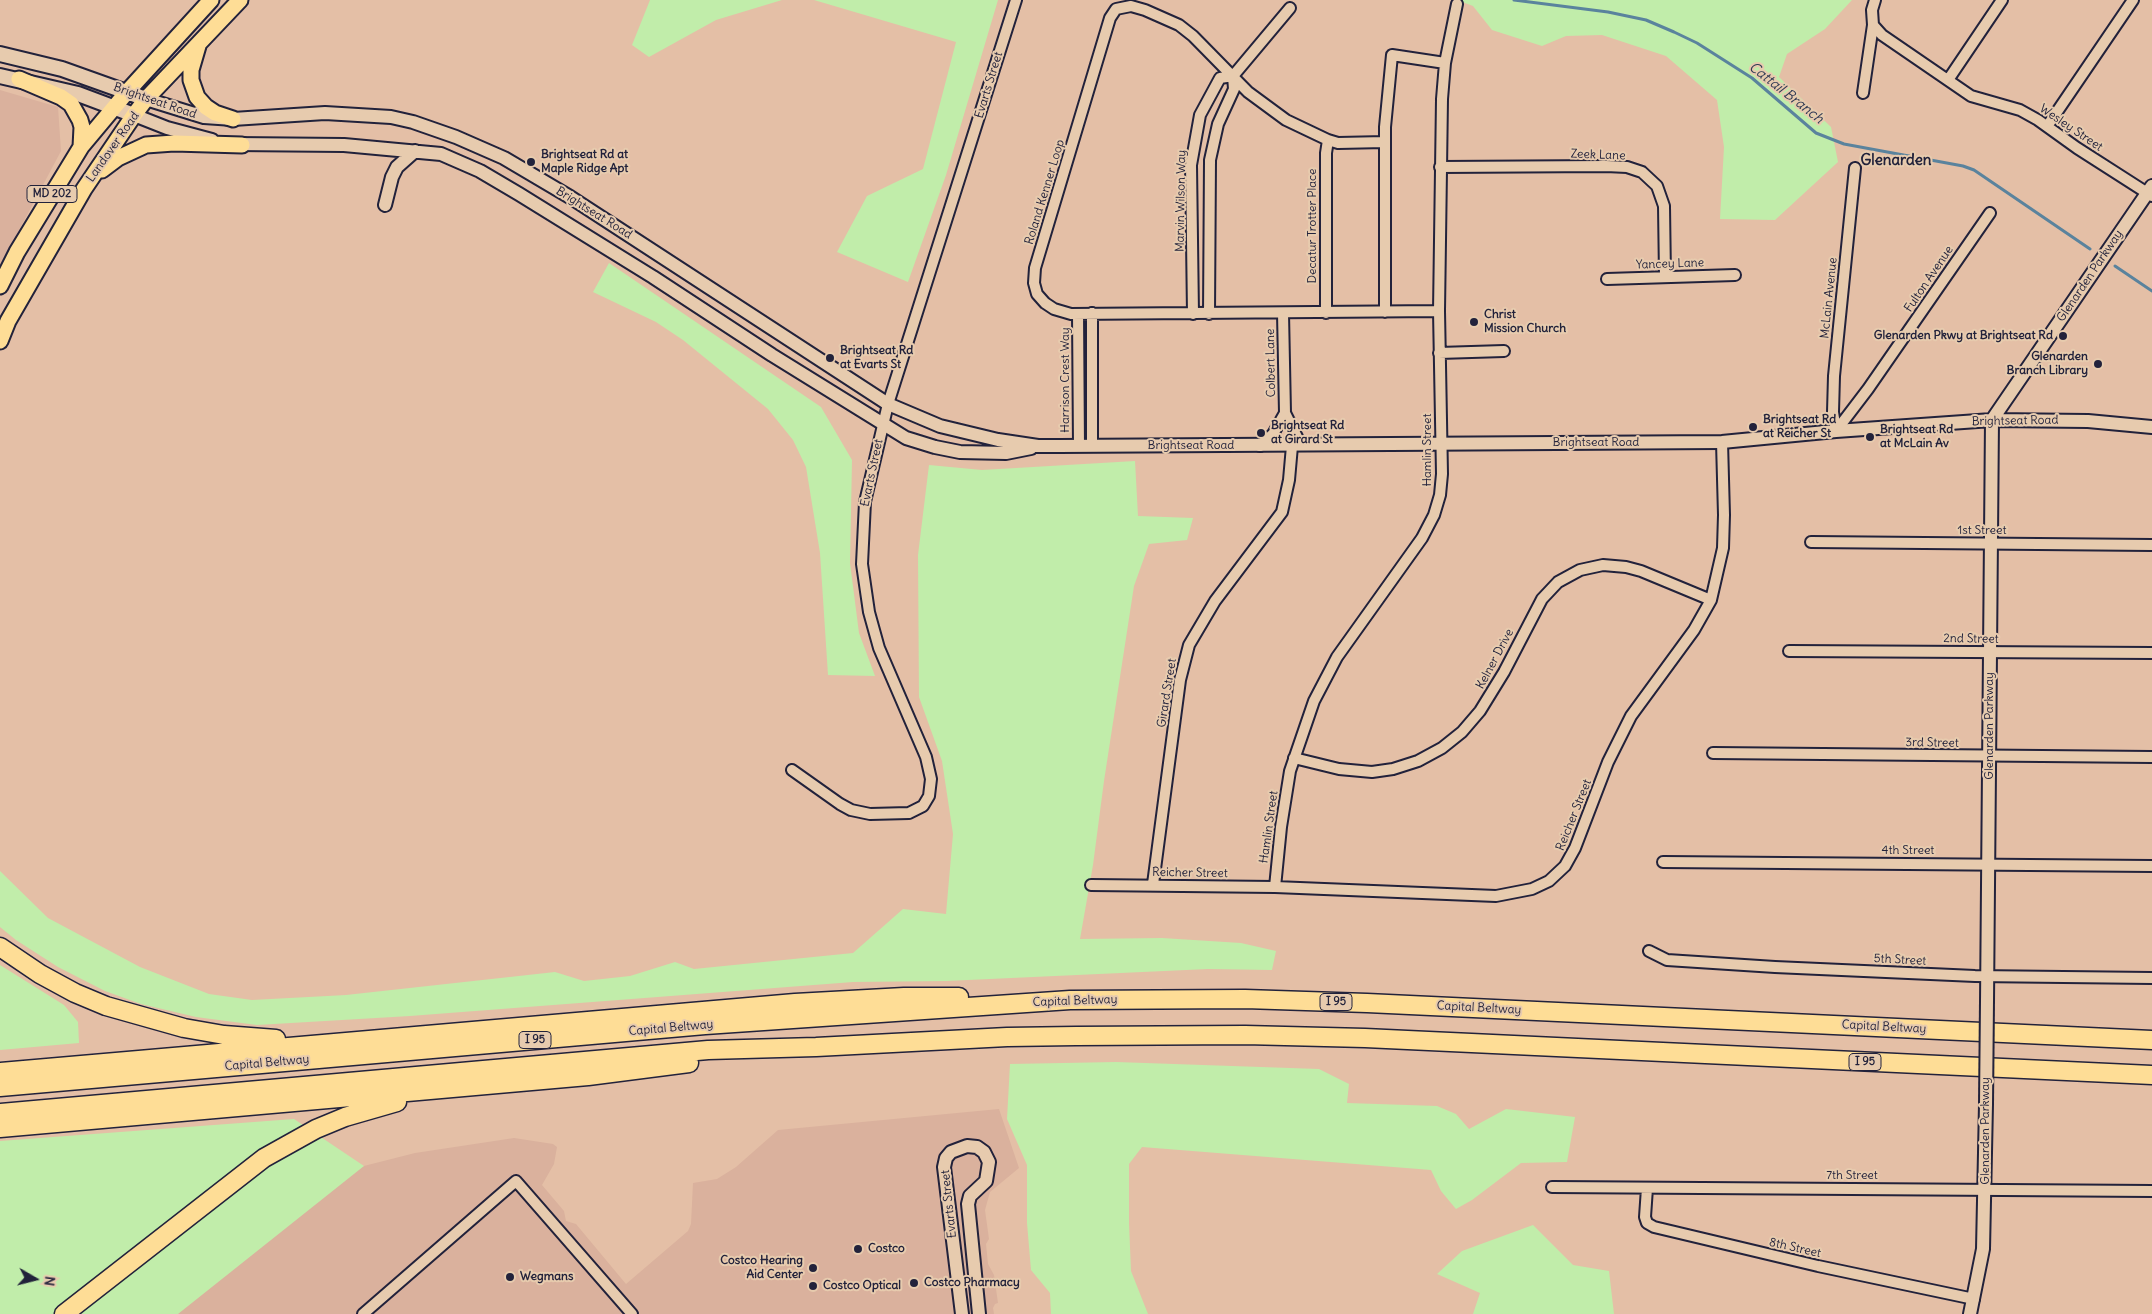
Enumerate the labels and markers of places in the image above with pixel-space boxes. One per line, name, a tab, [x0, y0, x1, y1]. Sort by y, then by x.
place label: Brightseat Rd at Maple Ridge Apt	[541, 148, 628, 176]
marker: Brightseat Rd at Maple Ridge Apt	[525, 156, 537, 168]
place label: Christ Mission Church	[1484, 308, 1566, 336]
marker: Christ Mission Church	[1468, 316, 1480, 328]
place label: Glenarden Pkwy at Brightseat Rd	[1874, 329, 2053, 343]
marker: Glenarden Pkwy at Brightseat Rd	[2057, 330, 2069, 342]
place label: Brightseat Rd at Evarts St	[840, 344, 913, 372]
place label: Glenarden Branch Library	[2007, 350, 2088, 378]
marker: Brightseat Rd at Evarts St	[824, 352, 836, 364]
marker: Glenarden Branch Library	[2092, 358, 2104, 370]
place label: Brightseat Rd at Reicher St	[1763, 413, 1836, 441]
place label: Brightseat Rd at Girard St	[1271, 419, 1344, 447]
marker: Brightseat Rd at Reicher St	[1747, 421, 1759, 433]
place label: Brightseat Rd at McLain Av	[1880, 423, 1953, 451]
marker: Brightseat Rd at Girard St	[1255, 427, 1267, 439]
marker: Brightseat Rd at McLain Av	[1864, 431, 1876, 443]
place label: Costco	[868, 1242, 905, 1256]
marker: Costco	[852, 1243, 864, 1255]
place label: Costco Hearing Aid Center	[720, 1254, 803, 1282]
marker: Costco Hearing Aid Center	[807, 1262, 819, 1274]
place label: Wegmans	[520, 1270, 573, 1284]
marker: Wegmans	[504, 1271, 516, 1283]
place label: Costco Pharmacy	[924, 1276, 1020, 1290]
marker: Costco Pharmacy	[908, 1277, 920, 1289]
place label: Costco Optical	[823, 1279, 901, 1293]
marker: Costco Optical	[807, 1280, 819, 1292]

